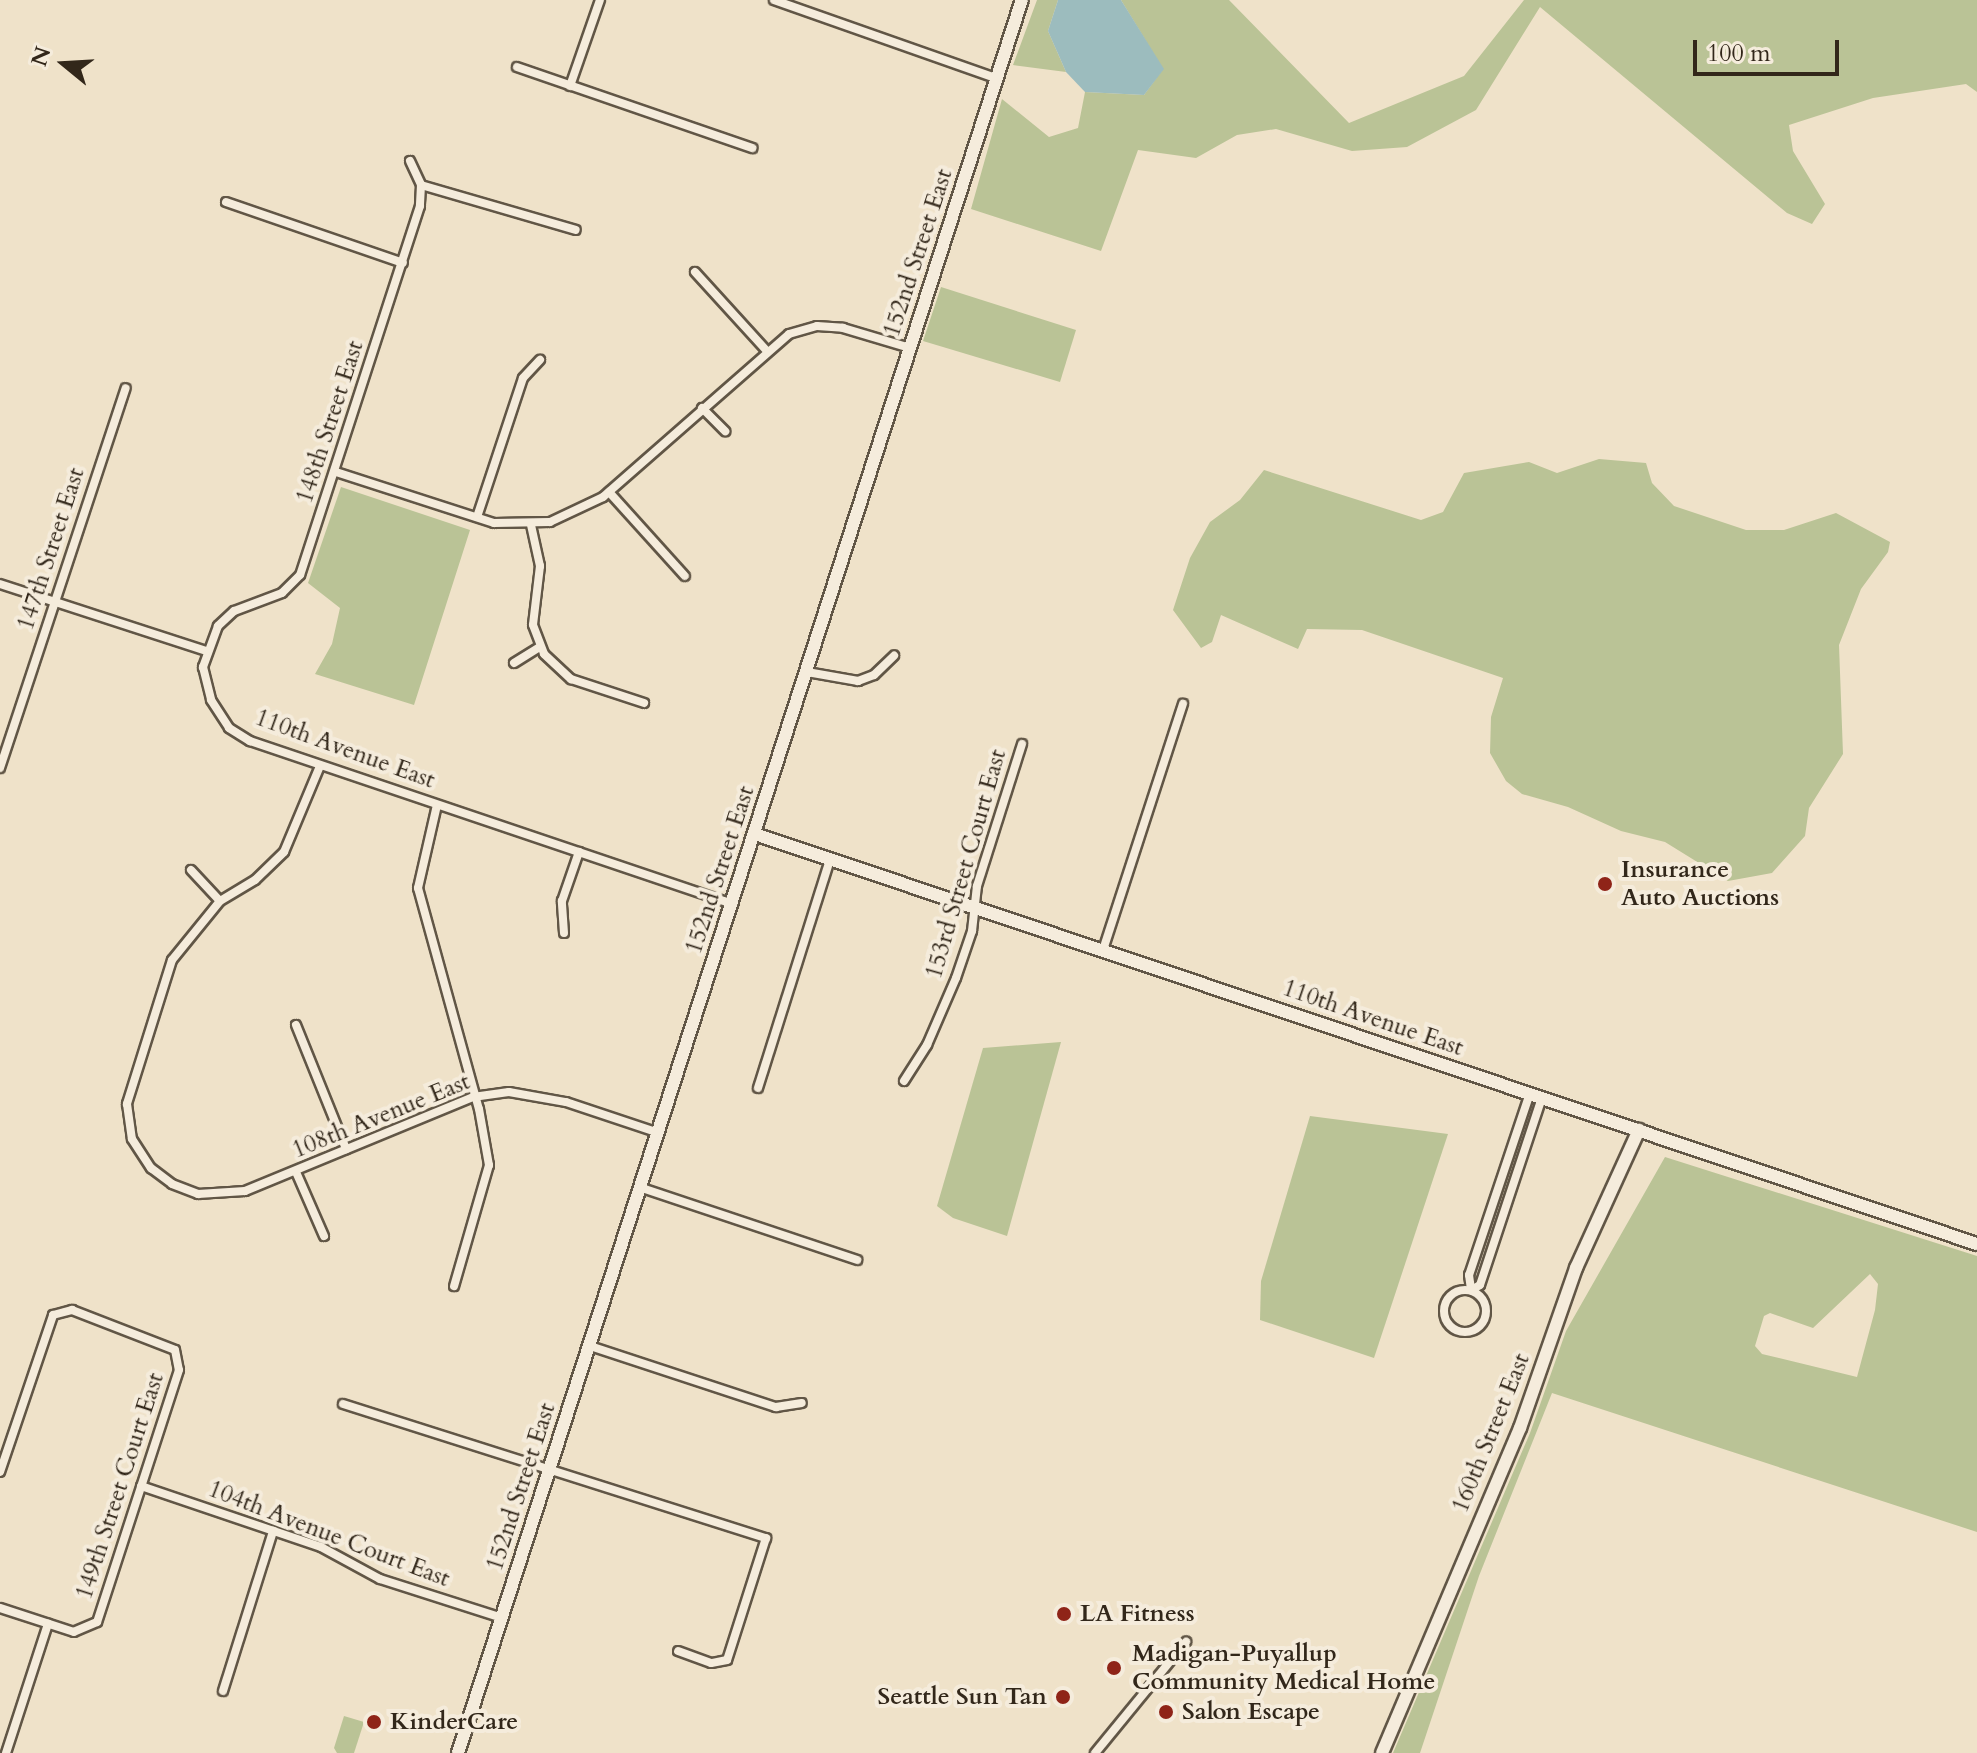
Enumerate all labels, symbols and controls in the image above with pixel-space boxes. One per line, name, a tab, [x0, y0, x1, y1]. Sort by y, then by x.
north arrow	[24, 24, 104, 104]
scale bar	[1697, 24, 1843, 74]
text: 100 m	[1707, 37, 1771, 70]
text: N	[24, 43, 58, 70]
street label: 152nd Street East	[877, 165, 959, 341]
street label: 148th Street East	[290, 337, 370, 507]
street label: 147th Street East	[11, 464, 91, 634]
street label: 110th Avenue East	[251, 703, 439, 795]
street label: 153rd Street Court East	[919, 746, 1013, 982]
street label: 152nd Street East	[679, 782, 761, 958]
place label: Insurance Auto Auctions	[1621, 856, 1779, 912]
marker: Insurance Auto Auctions	[1596, 875, 1614, 893]
street label: 110th Avenue East	[1279, 974, 1467, 1062]
street label: 108th Avenue East	[288, 1067, 474, 1165]
street label: 160th Street East	[1446, 1349, 1536, 1517]
street label: 149th Street Court East	[70, 1369, 170, 1603]
street label: 152nd Street East	[480, 1399, 562, 1575]
street label: 104th Avenue Court East	[204, 1475, 454, 1593]
place label: LA Fitness	[1080, 1600, 1195, 1628]
marker: LA Fitness	[1055, 1605, 1073, 1623]
place label: Madigan-Puyallup Community Medical Home	[1132, 1640, 1435, 1696]
marker: Madigan-Puyallup Community Medical Home	[1103, 1657, 1125, 1679]
place label: Seattle Sun Tan	[877, 1683, 1047, 1711]
marker: Seattle Sun Tan	[1054, 1688, 1072, 1706]
place label: Salon Escape	[1182, 1698, 1320, 1726]
marker: Salon Escape	[1157, 1703, 1175, 1721]
place label: KinderCare	[390, 1708, 518, 1736]
marker: KinderCare	[365, 1713, 383, 1731]

